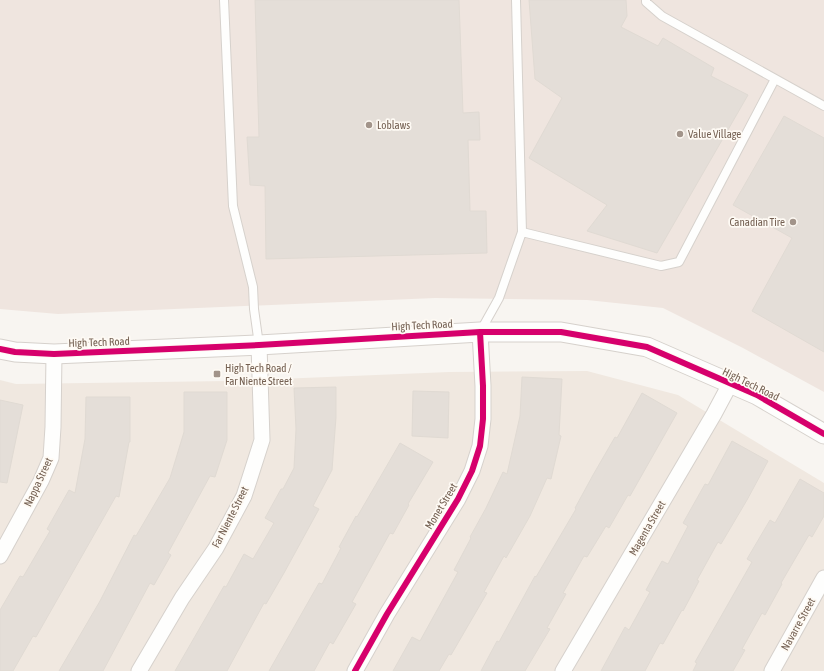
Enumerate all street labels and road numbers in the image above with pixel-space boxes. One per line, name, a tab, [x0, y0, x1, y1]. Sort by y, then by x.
street label: High Tech Road	[391, 317, 453, 333]
street label: High Tech Road	[68, 335, 130, 349]
street label: High Tech Road	[721, 365, 781, 403]
street label: Nappa Street	[21, 456, 55, 508]
street label: Monet Street	[423, 481, 459, 531]
street label: Far Niente Street	[209, 484, 251, 550]
street label: Magenta Street	[626, 498, 668, 558]
street label: Navarre Street	[779, 596, 817, 652]

